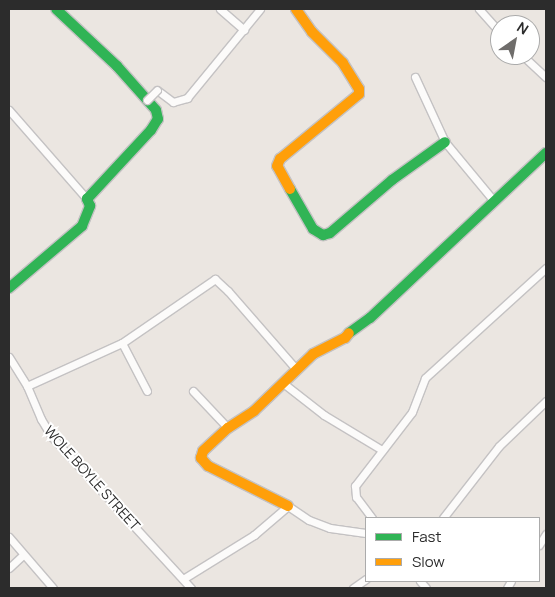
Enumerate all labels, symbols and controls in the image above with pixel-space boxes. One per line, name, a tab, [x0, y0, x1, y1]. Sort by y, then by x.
north arrow	[490, 15, 540, 65]
text: N	[514, 17, 532, 39]
street label: WOLE BOYLE STREET	[41, 422, 143, 534]
legend	[365, 517, 540, 582]
text: Fast	[412, 526, 441, 547]
text: Slow	[412, 551, 445, 572]

